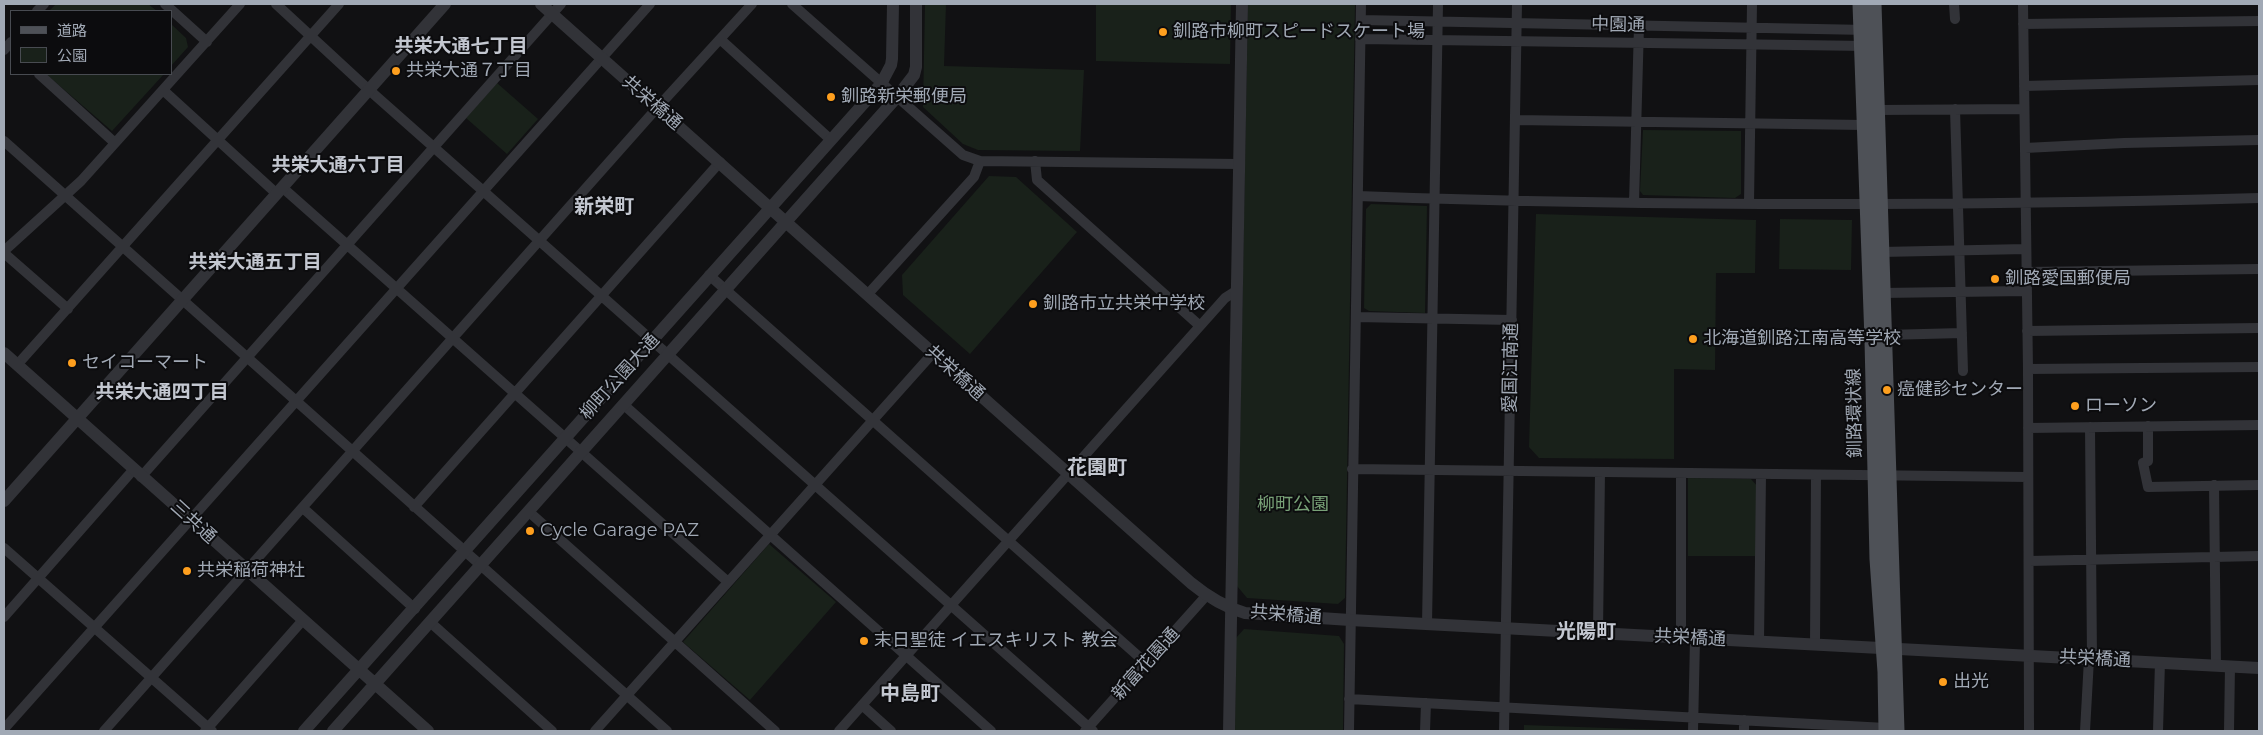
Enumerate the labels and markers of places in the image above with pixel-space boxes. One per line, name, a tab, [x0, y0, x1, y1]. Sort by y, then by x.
place label: 釧路市柳町スピードスケート場	[1173, 21, 1425, 43]
marker: 釧路市柳町スピードスケート場	[1157, 26, 1169, 38]
place label: 共栄大通７丁目	[406, 60, 532, 82]
marker: 共栄大通７丁目	[390, 65, 402, 77]
place label: 釧路新栄郵便局	[841, 86, 967, 108]
marker: 釧路新栄郵便局	[825, 91, 837, 103]
place label: 釧路愛国郵便局	[2005, 268, 2131, 290]
marker: 釧路愛国郵便局	[1989, 273, 2001, 285]
place label: 釧路市立共栄中学校	[1043, 293, 1205, 315]
marker: 釧路市立共栄中学校	[1027, 298, 1039, 310]
place label: 北海道釧路江南高等学校	[1703, 328, 1901, 350]
marker: 北海道釧路江南高等学校	[1687, 333, 1699, 345]
place label: セイコーマート	[82, 352, 208, 374]
marker: セイコーマート	[66, 357, 78, 369]
place label: 癌健診センター	[1897, 379, 2023, 401]
marker: 癌健診センター	[1881, 384, 1893, 396]
place label: ローソン	[2085, 395, 2157, 417]
marker: ローソン	[2069, 400, 2081, 412]
place label: Cycle Garage PAZ	[540, 520, 699, 542]
marker: Cycle Garage PAZ	[524, 525, 536, 537]
place label: 共栄稲荷神社	[197, 560, 305, 582]
marker: 共栄稲荷神社	[181, 565, 193, 577]
place label: 末日聖徒 イエスキリスト 教会	[874, 630, 1117, 652]
marker: 末日聖徒 イエスキリスト 教会	[858, 635, 870, 647]
place label: 出光	[1953, 671, 1989, 693]
marker: 出光	[1937, 676, 1949, 688]

